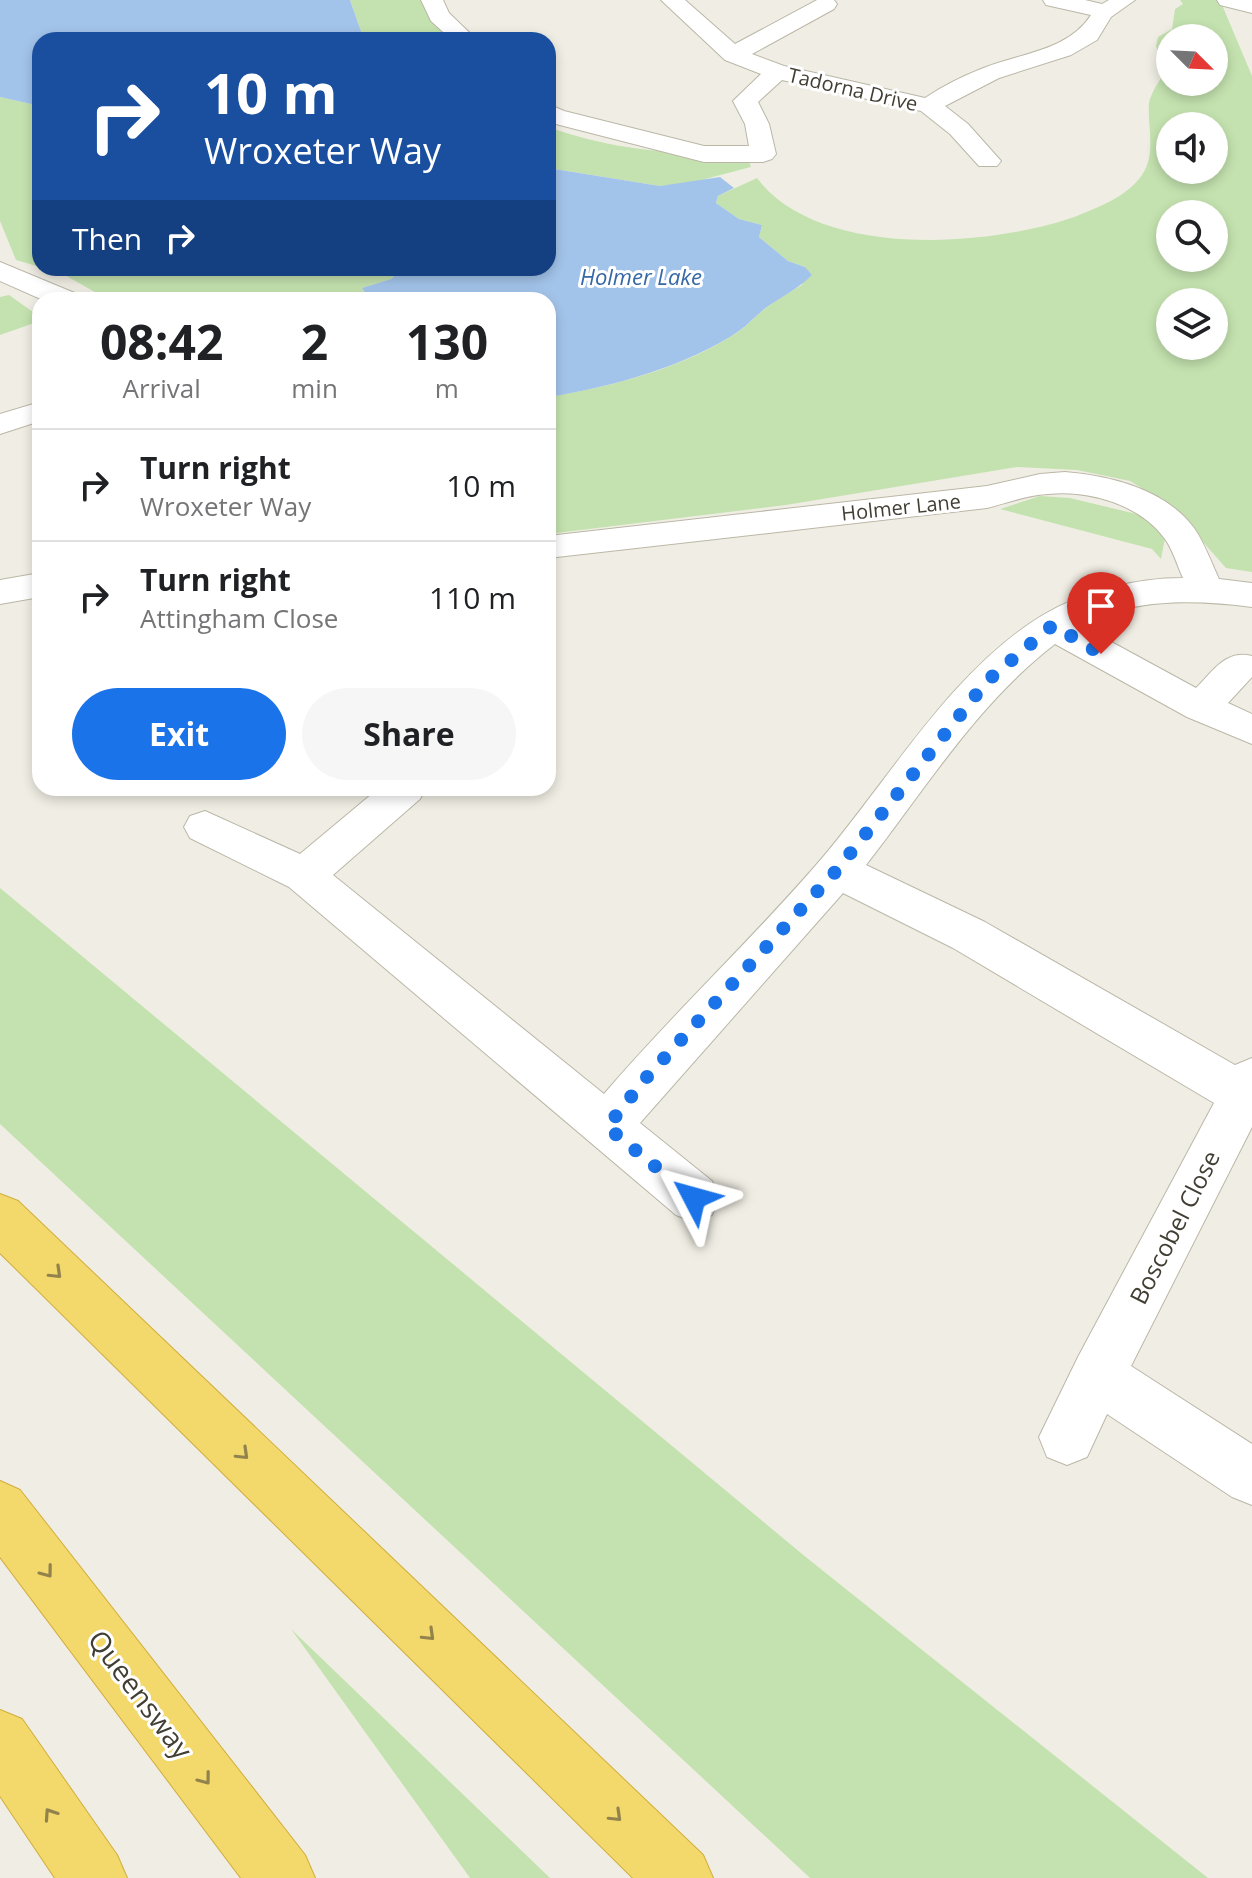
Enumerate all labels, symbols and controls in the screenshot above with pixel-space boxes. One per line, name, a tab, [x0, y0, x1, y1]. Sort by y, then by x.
north arrow	[1156, 24, 1228, 96]
map controls	[1156, 24, 1228, 360]
text: 10 m	[204, 54, 338, 130]
street label: Tadorna Drive	[786, 61, 920, 117]
icon: right	[72, 64, 176, 168]
button: sound	[1156, 112, 1228, 184]
text: Wroxeter Way	[204, 126, 441, 175]
button: search	[1156, 200, 1228, 272]
icon: right	[158, 216, 202, 260]
text: Then	[72, 218, 142, 259]
water label: Holmer Lake	[580, 261, 702, 291]
button: layers	[1156, 288, 1228, 360]
text: 08:42	[100, 309, 223, 374]
text: 2	[301, 309, 328, 374]
text: 130	[406, 309, 488, 374]
text: Arrival	[122, 370, 201, 406]
text: min	[291, 370, 338, 406]
text: m	[435, 370, 459, 406]
text: Turn right	[140, 447, 291, 488]
icon: right	[72, 463, 116, 507]
text: 10 m	[446, 465, 516, 506]
street label: Holmer Lane	[840, 487, 962, 527]
text: Wroxeter Way	[140, 488, 311, 524]
text: Turn right	[140, 559, 291, 600]
pin	[1067, 572, 1135, 654]
icon: right	[72, 575, 116, 619]
text: 110 m	[429, 577, 516, 618]
icon: arrive	[1079, 584, 1123, 628]
text: Attingham Close	[140, 600, 338, 636]
button: Exit	[72, 688, 286, 780]
button: Share	[302, 688, 516, 780]
street label: Boscobel Close	[1121, 1145, 1227, 1309]
position arrow	[652, 1156, 736, 1240]
one-way arrow	[47, 1263, 61, 1278]
one-way arrow	[234, 1444, 248, 1459]
one-way arrow	[38, 1563, 52, 1578]
street label: Queensway	[80, 1622, 203, 1767]
one-way arrow	[420, 1625, 434, 1640]
one-way arrow	[196, 1770, 210, 1785]
one-way arrow	[607, 1806, 621, 1821]
one-way arrow	[44, 1808, 59, 1822]

